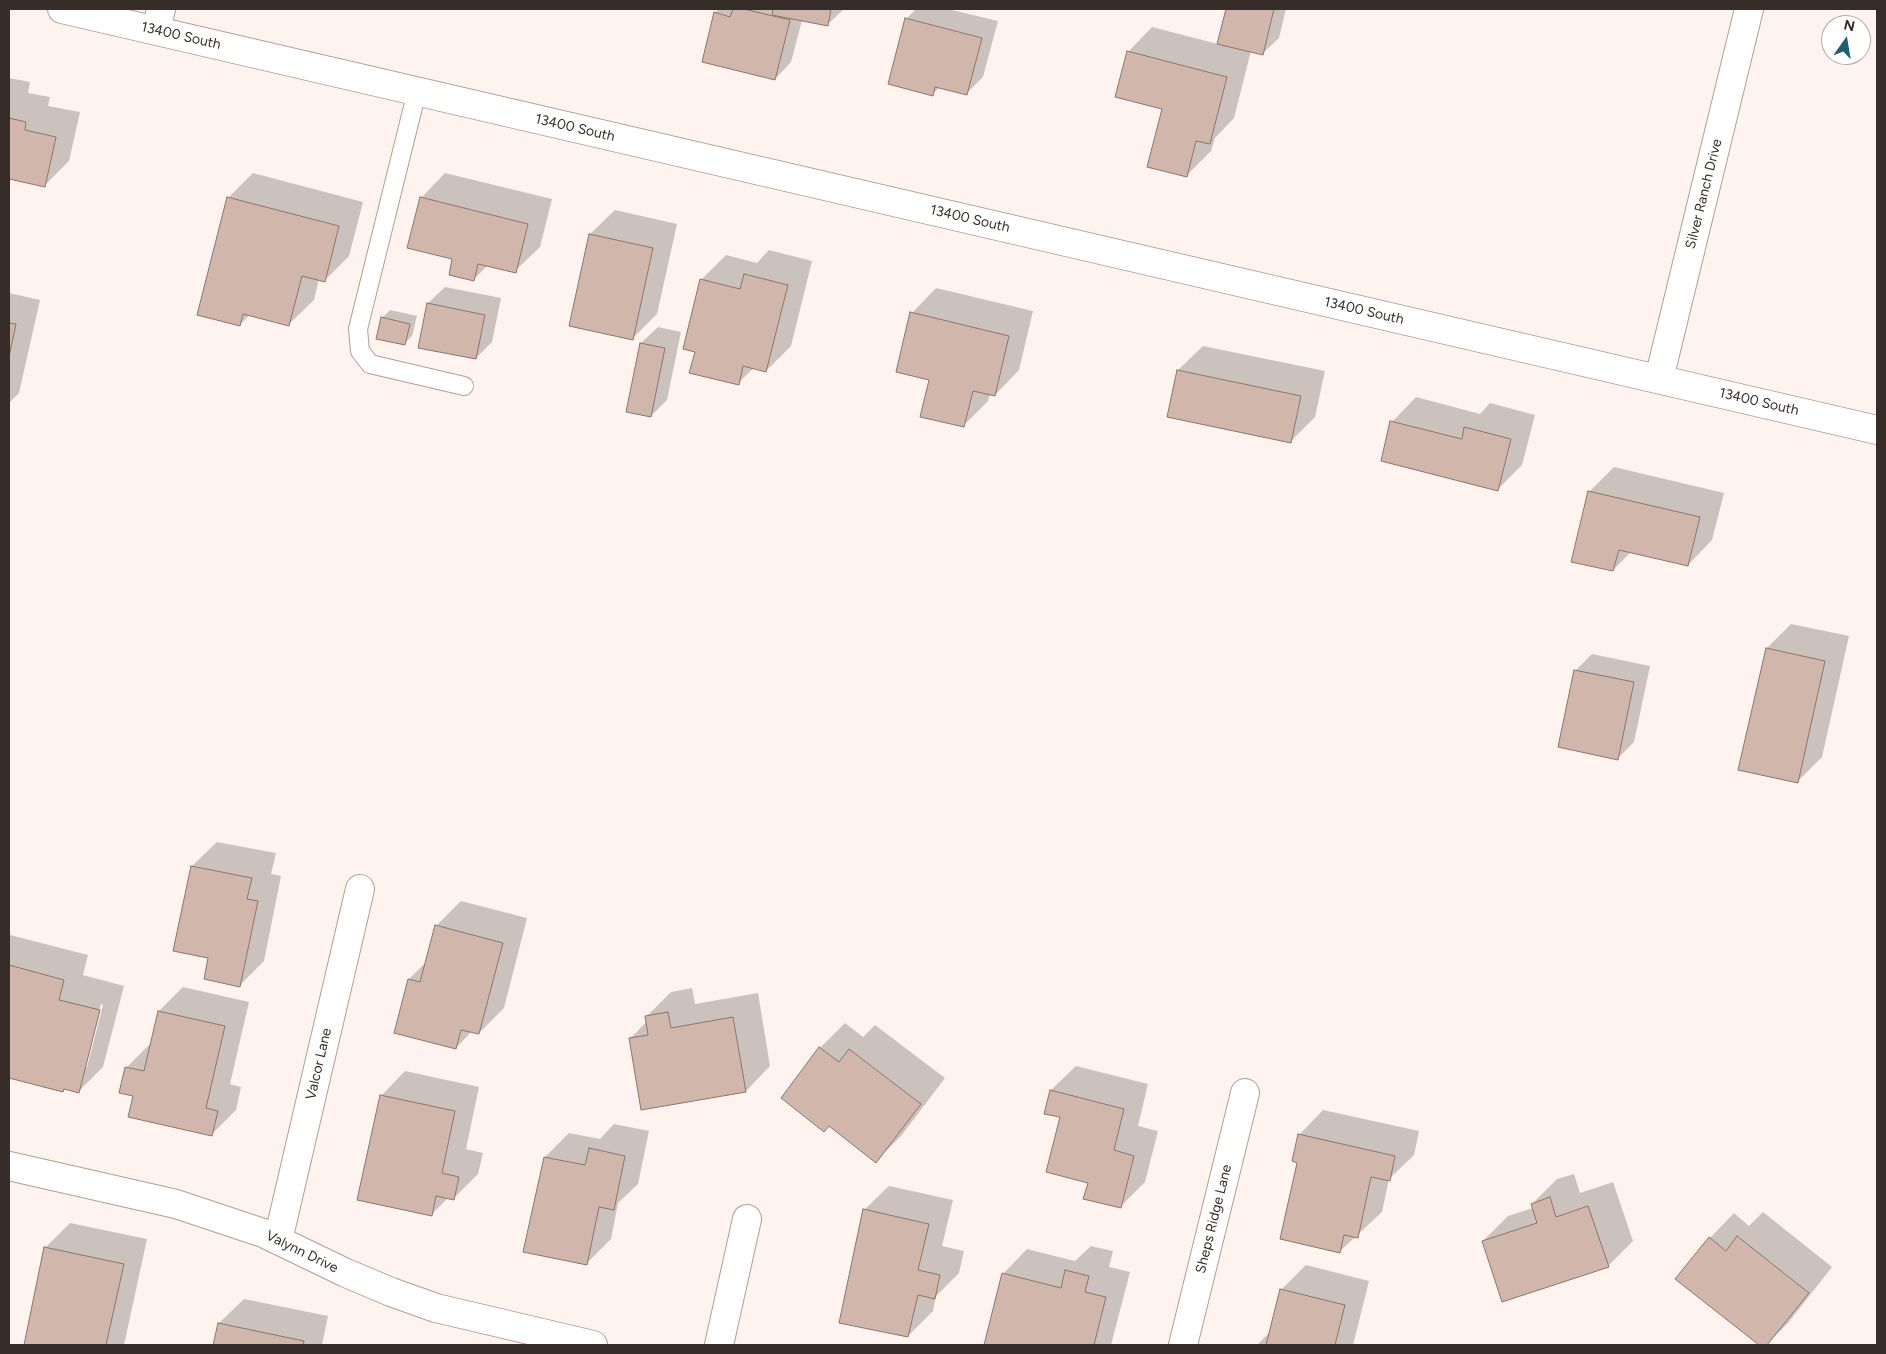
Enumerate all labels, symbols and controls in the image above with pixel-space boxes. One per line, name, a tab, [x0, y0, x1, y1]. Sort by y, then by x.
north arrow	[1821, 15, 1871, 65]
text: N	[1842, 16, 1856, 35]
street label: 13400 South	[140, 19, 222, 53]
street label: 13400 South	[534, 111, 616, 145]
street label: Silver Ranch Drive	[1682, 137, 1726, 251]
street label: 13400 South	[929, 202, 1011, 236]
street label: 13400 South	[1323, 294, 1405, 328]
street label: 13400 South	[1718, 385, 1800, 419]
street label: Valcor Lane	[303, 1026, 335, 1102]
street label: Sheps Ridge Lane	[1192, 1163, 1236, 1275]
street label: Valynn Drive	[263, 1227, 341, 1277]

